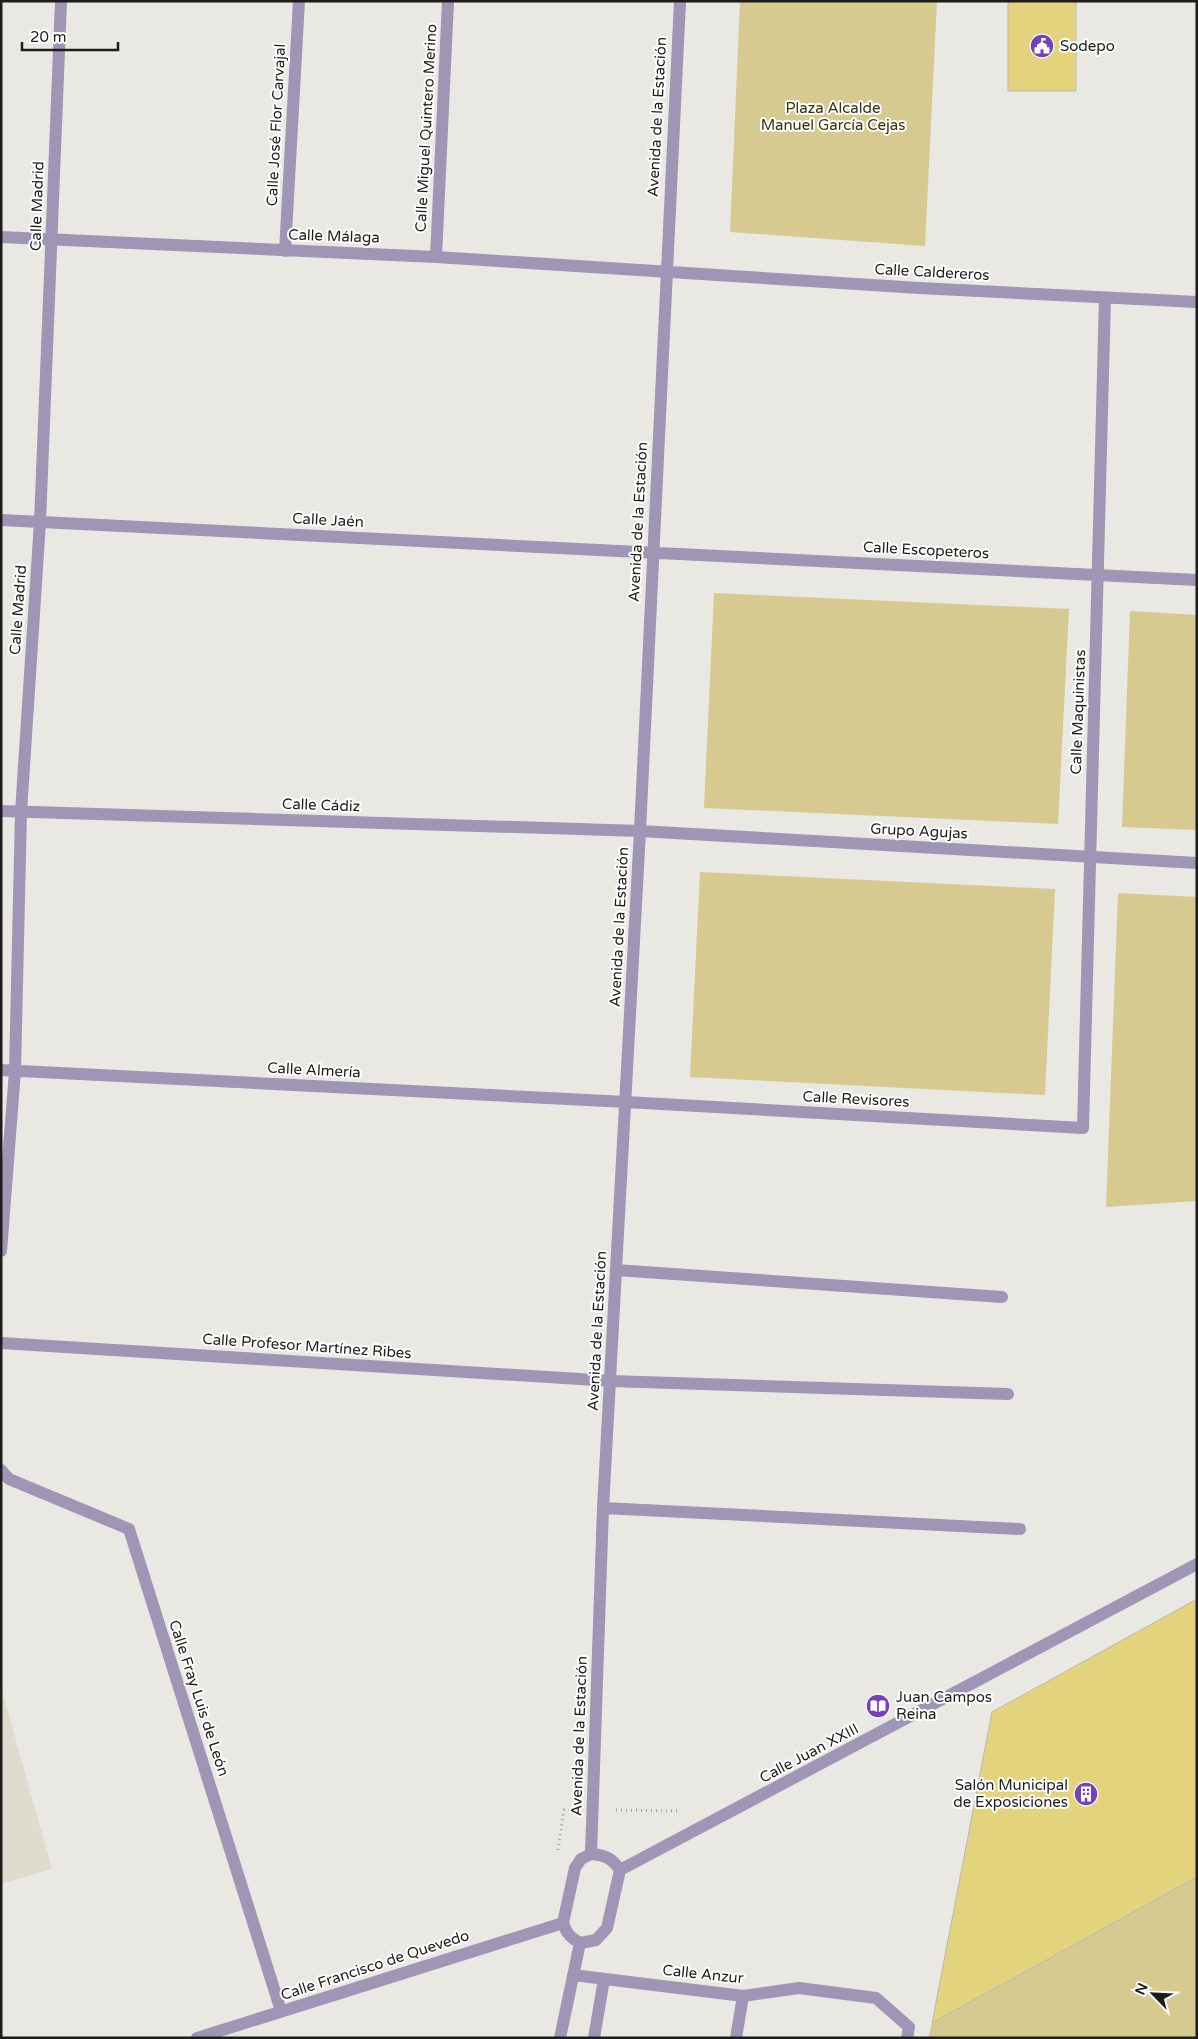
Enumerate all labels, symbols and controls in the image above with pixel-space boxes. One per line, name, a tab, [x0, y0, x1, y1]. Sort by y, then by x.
scale bar	[22, 20, 119, 52]
street label: Calle Miguel Quintero Merino	[412, 23, 440, 233]
text: 20 m	[30, 28, 67, 46]
public building icon: Sodepo	[1029, 33, 1055, 59]
street label: Avenida de la Estación	[644, 36, 670, 198]
place label: Sodepo	[1060, 37, 1115, 55]
street label: Calle José Flor Carvajal	[263, 43, 289, 207]
park label: Plaza Alcalde Manuel García Cejas	[761, 99, 905, 134]
street label: Calle Madrid	[26, 161, 48, 251]
street label: Calle Málaga	[288, 225, 380, 247]
street label: Calle Caldereros	[874, 260, 990, 284]
street label: Avenida de la Estación	[625, 441, 651, 603]
street label: Calle Jaén	[292, 509, 364, 531]
street label: Calle Escopeteros	[862, 538, 990, 562]
street label: Calle Madrid	[6, 564, 30, 656]
street label: Calle Maquinistas	[1067, 649, 1089, 775]
street label: Calle Cádiz	[282, 795, 360, 815]
street label: Grupo Agujas	[870, 819, 968, 843]
street label: Avenida de la Estación	[606, 846, 632, 1008]
street label: Calle Almería	[267, 1059, 361, 1081]
street label: Calle Revisores	[802, 1087, 910, 1111]
street label: Avenida de la Estación	[584, 1250, 610, 1412]
street label: Calle Profesor Martínez Ribes	[202, 1330, 412, 1362]
street label: Calle Fray Luis de León	[165, 1618, 233, 1778]
street label: Avenida de la Estación	[567, 1656, 591, 1816]
place label: Juan Campos Reina	[896, 1688, 992, 1723]
library icon: Juan Campos Reina	[865, 1693, 891, 1719]
street label: Calle Juan XXIII	[756, 1719, 862, 1787]
place label: Salón Municipal de Exposiciones	[953, 1776, 1068, 1811]
building icon: Salón Municipal de Exposiciones	[1073, 1781, 1099, 1807]
street label: Calle Francisco de Quevedo	[279, 1926, 471, 2004]
street label: Calle Anzur	[662, 1961, 745, 1987]
north arrow	[1128, 1969, 1178, 2019]
text: N	[1132, 1980, 1152, 1998]

